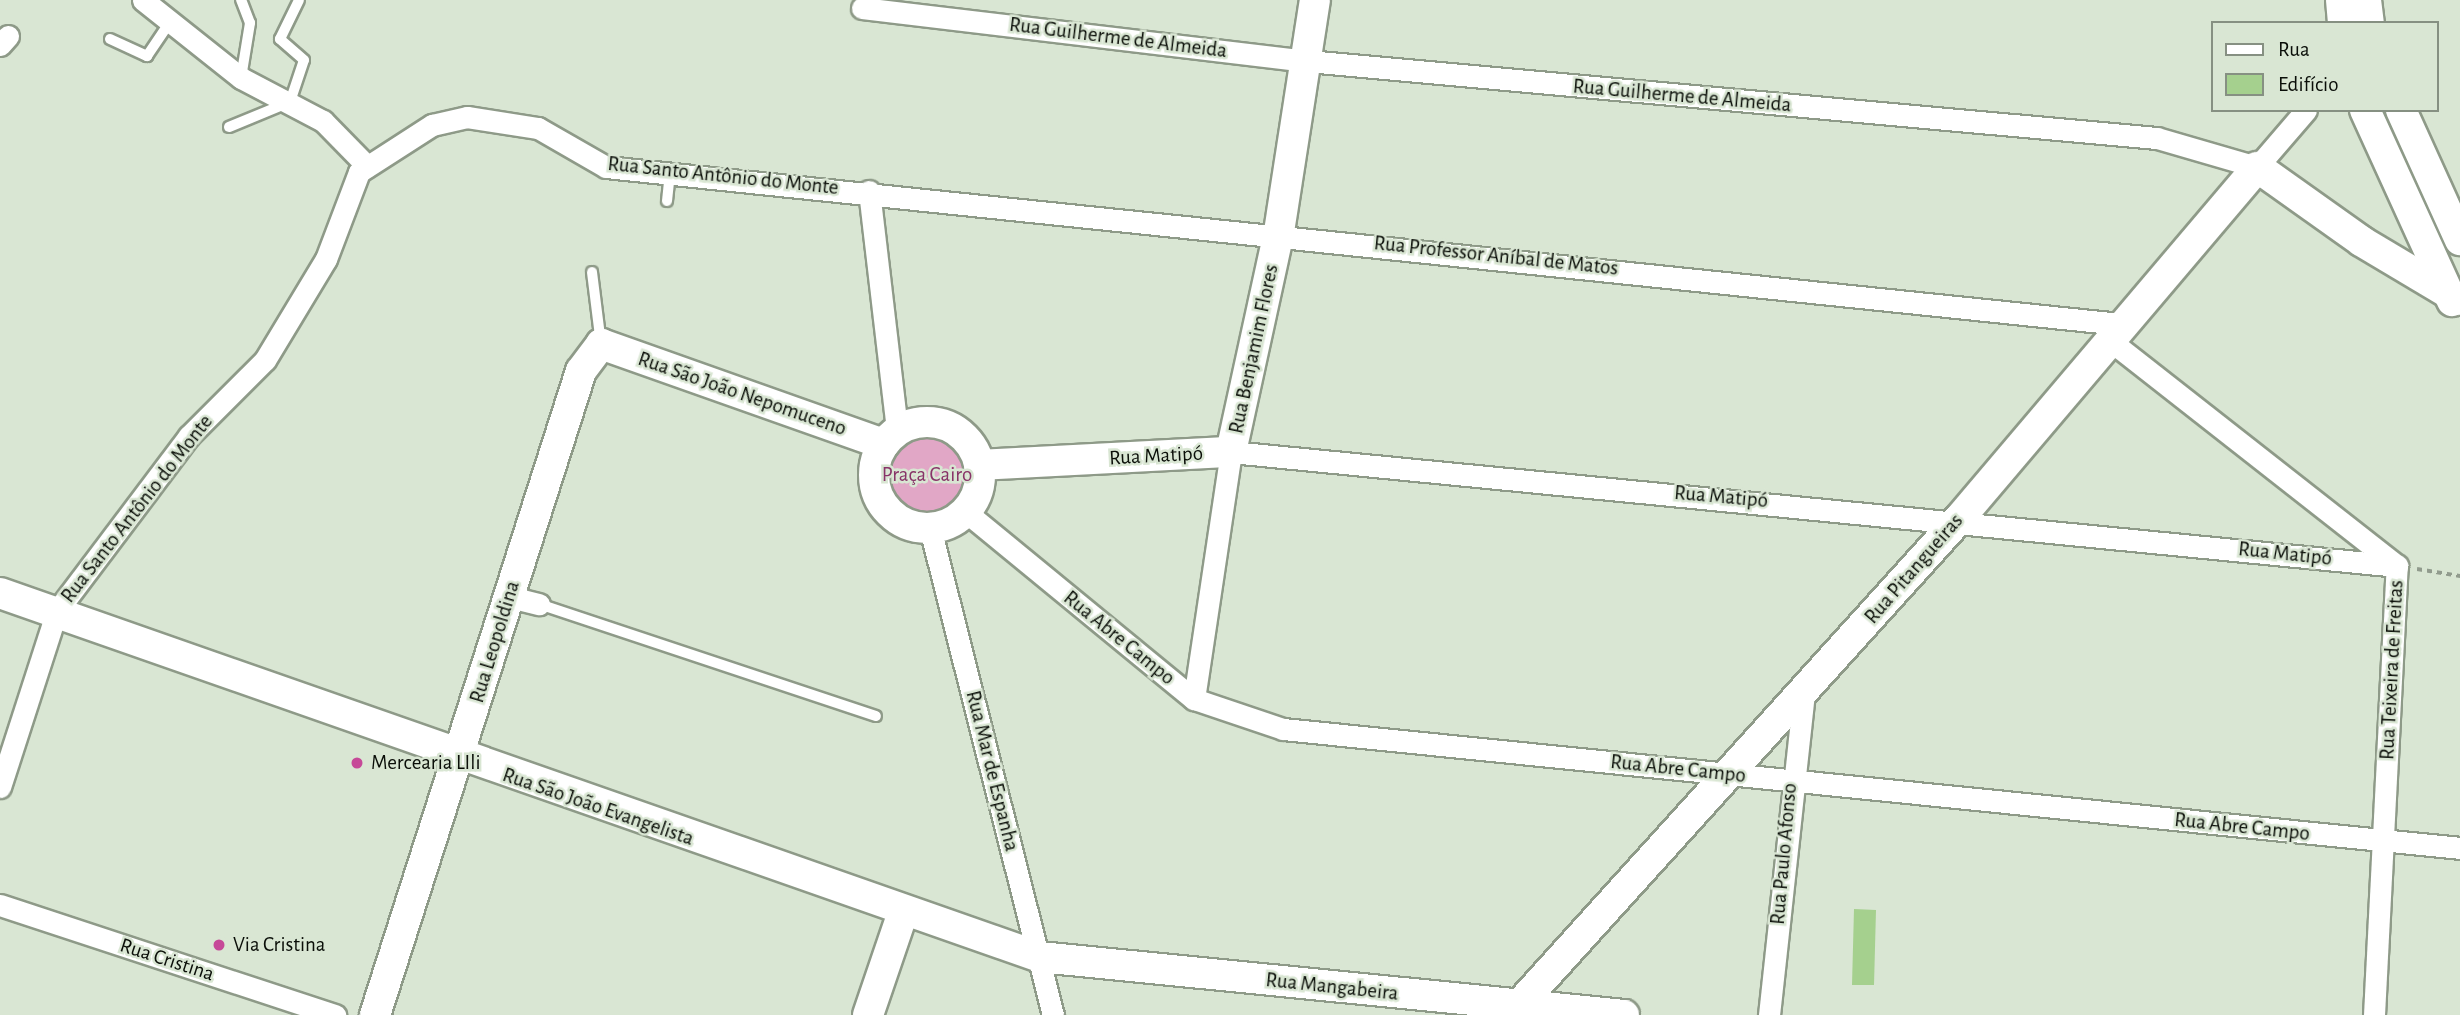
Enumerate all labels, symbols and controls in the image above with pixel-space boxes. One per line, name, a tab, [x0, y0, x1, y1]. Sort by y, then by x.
street label: Rua Guilherme de Almeida	[1008, 12, 1228, 64]
legend	[2212, 21, 2439, 112]
text: Rua	[2278, 39, 2310, 60]
street label: Rua Guilherme de Almeida	[1572, 74, 1792, 118]
text: Edifício	[2278, 74, 2338, 95]
street label: Rua Santo Antônio do Monte	[606, 151, 840, 201]
street label: Rua Professor Aníbal de Matos	[1373, 231, 1619, 281]
street label: Rua Benjamim Flores	[1224, 262, 1284, 436]
street label: Rua São João Nepomuceno	[634, 346, 850, 442]
street label: Rua Santo Antônio do Monte	[56, 410, 218, 608]
street label: Rua Matipó	[1108, 441, 1204, 471]
park label: Praça Cairo	[882, 462, 972, 488]
street label: Rua Matipó	[1673, 480, 1769, 514]
street label: Rua Pitangueiras	[1859, 509, 1969, 629]
street label: Rua Matipó	[2237, 537, 2333, 571]
street label: Rua Leopoldina	[464, 578, 526, 706]
street label: Rua Teixeira de Freitas	[2375, 579, 2409, 761]
street label: Rua Abre Campo	[1058, 585, 1180, 691]
street label: Rua Mar de Espanha	[960, 688, 1024, 854]
street label: Rua Abre Campo	[1609, 749, 1747, 789]
place label: Mercearia LIli	[371, 750, 480, 776]
marker: Mercearia LIli	[349, 755, 365, 771]
street label: Rua São João Evangelista	[499, 762, 697, 852]
street label: Rua Paulo Afonso	[1765, 782, 1803, 926]
street label: Rua Abre Campo	[2173, 807, 2311, 847]
place label: Via Cristina	[233, 932, 326, 958]
street label: Rua Cristina	[117, 933, 217, 987]
marker: Via Cristina	[211, 937, 227, 953]
street label: Rua Mangabeira	[1264, 968, 1400, 1006]

